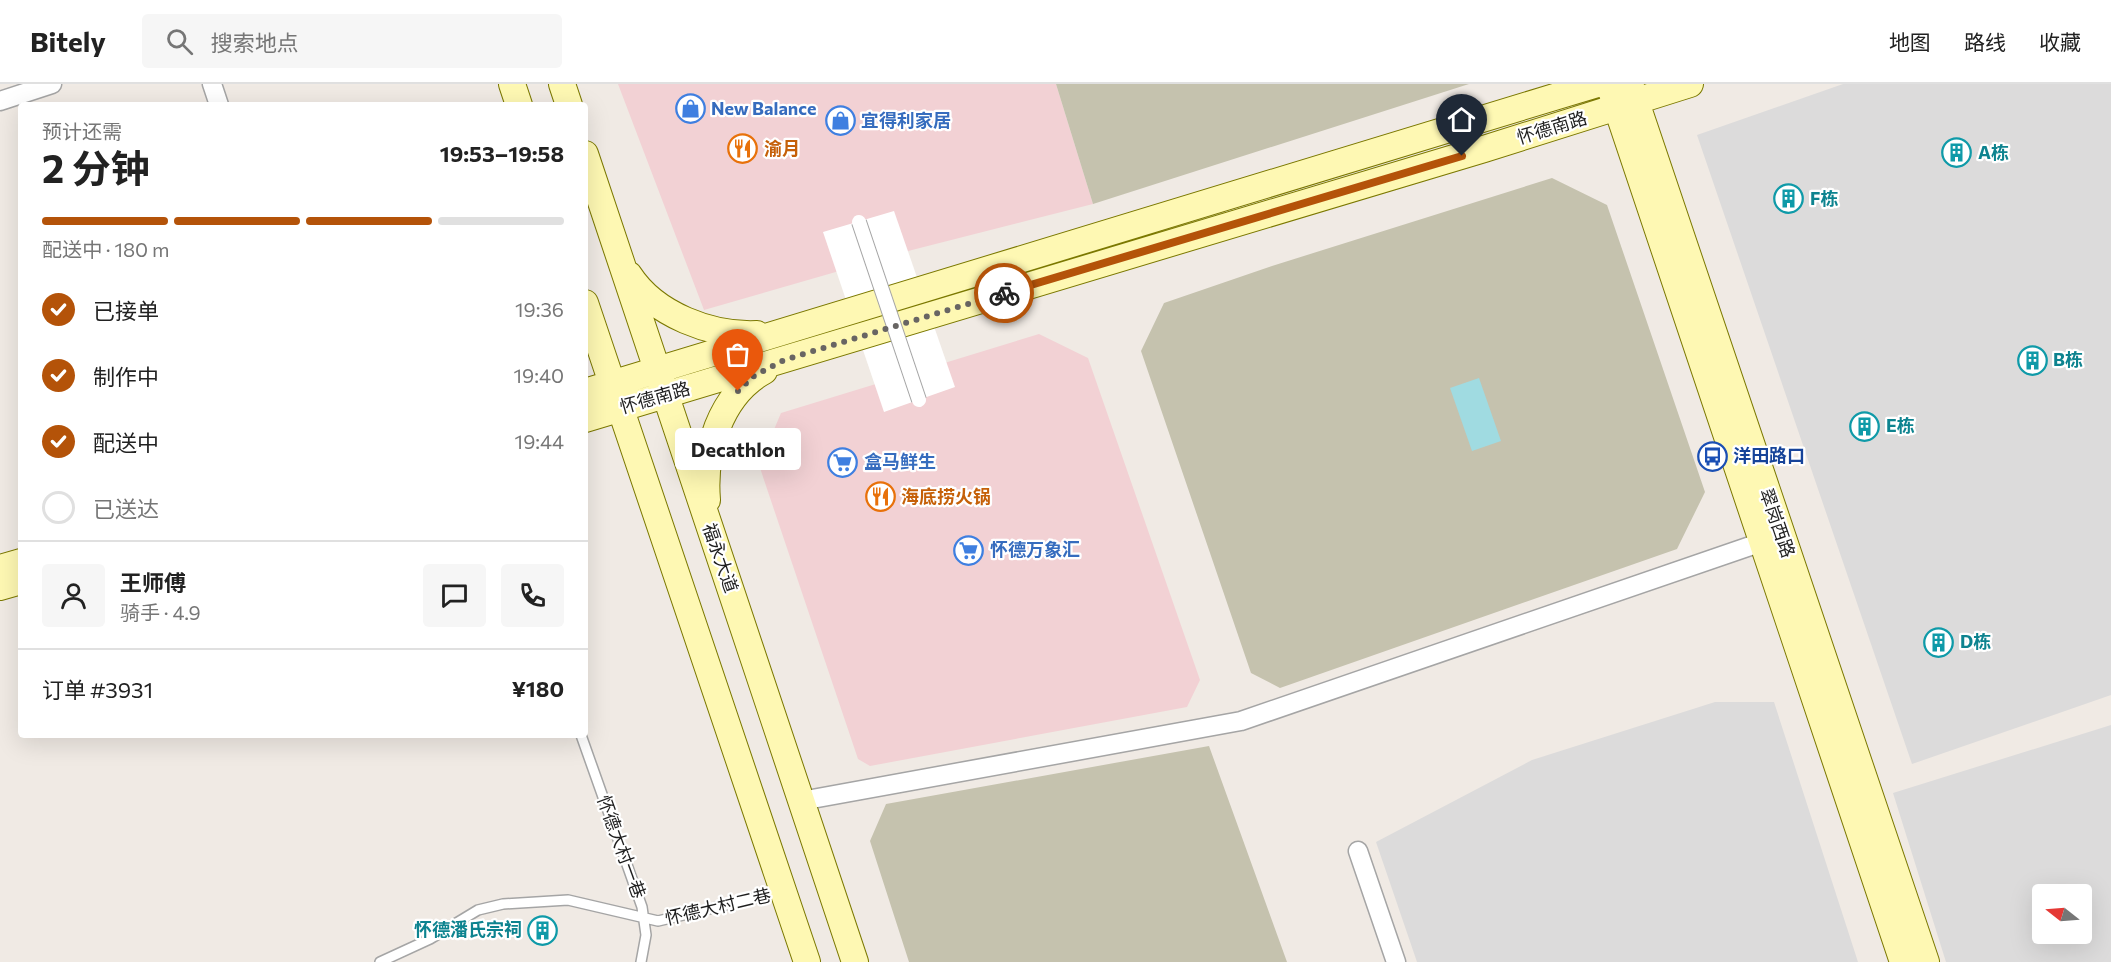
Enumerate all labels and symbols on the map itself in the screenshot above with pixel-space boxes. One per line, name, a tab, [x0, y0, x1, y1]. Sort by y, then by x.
shop icon: New Balance	[674, 93, 706, 125]
pin	[1436, 94, 1487, 156]
place label: New Balance	[711, 97, 816, 119]
shop icon: 宜得利家居	[824, 105, 856, 137]
street label: 怀德南路	[1514, 106, 1589, 148]
place label: 宜得利家居	[861, 109, 951, 131]
restaurant icon: 渝月	[727, 133, 759, 165]
place label: 渝月	[764, 137, 800, 159]
building icon: A栋	[1941, 137, 1973, 169]
place label: A栋	[1978, 141, 2009, 163]
building icon: F栋	[1773, 183, 1805, 215]
place label: F栋	[1810, 187, 1838, 209]
courier	[974, 263, 1034, 323]
pin	[712, 329, 763, 391]
building icon: B栋	[2016, 344, 2048, 376]
place label: B栋	[2053, 348, 2083, 370]
street label: 怀德南路	[617, 377, 692, 418]
building icon: E栋	[1849, 410, 1881, 442]
place label: E栋	[1886, 414, 1915, 436]
callout: Decathlon	[675, 427, 801, 469]
bus stop icon: 洋田路口	[1696, 440, 1728, 472]
place label: 洋田路口	[1733, 444, 1805, 466]
supermarket icon: 盒马鲜生	[827, 446, 859, 478]
place label: 盒马鲜生	[864, 450, 936, 472]
restaurant icon: 海底捞火锅	[864, 481, 896, 513]
place label: 海底捞火锅	[901, 485, 991, 507]
street label: 翠岗西路	[1756, 485, 1800, 560]
street label: 福永大道	[699, 520, 743, 595]
supermarket icon: 怀德万象汇	[953, 534, 985, 566]
place label: 怀德万象汇	[990, 538, 1080, 560]
building icon: D栋	[1923, 626, 1955, 658]
place label: D栋	[1960, 630, 1991, 652]
street label: 怀德大村一巷	[593, 792, 651, 901]
street label: 怀德大村二巷	[663, 883, 773, 929]
north arrow	[2032, 884, 2092, 944]
building icon: 怀德潘氏宗祠	[527, 914, 559, 946]
place label: 怀德潘氏宗祠	[414, 918, 522, 940]

